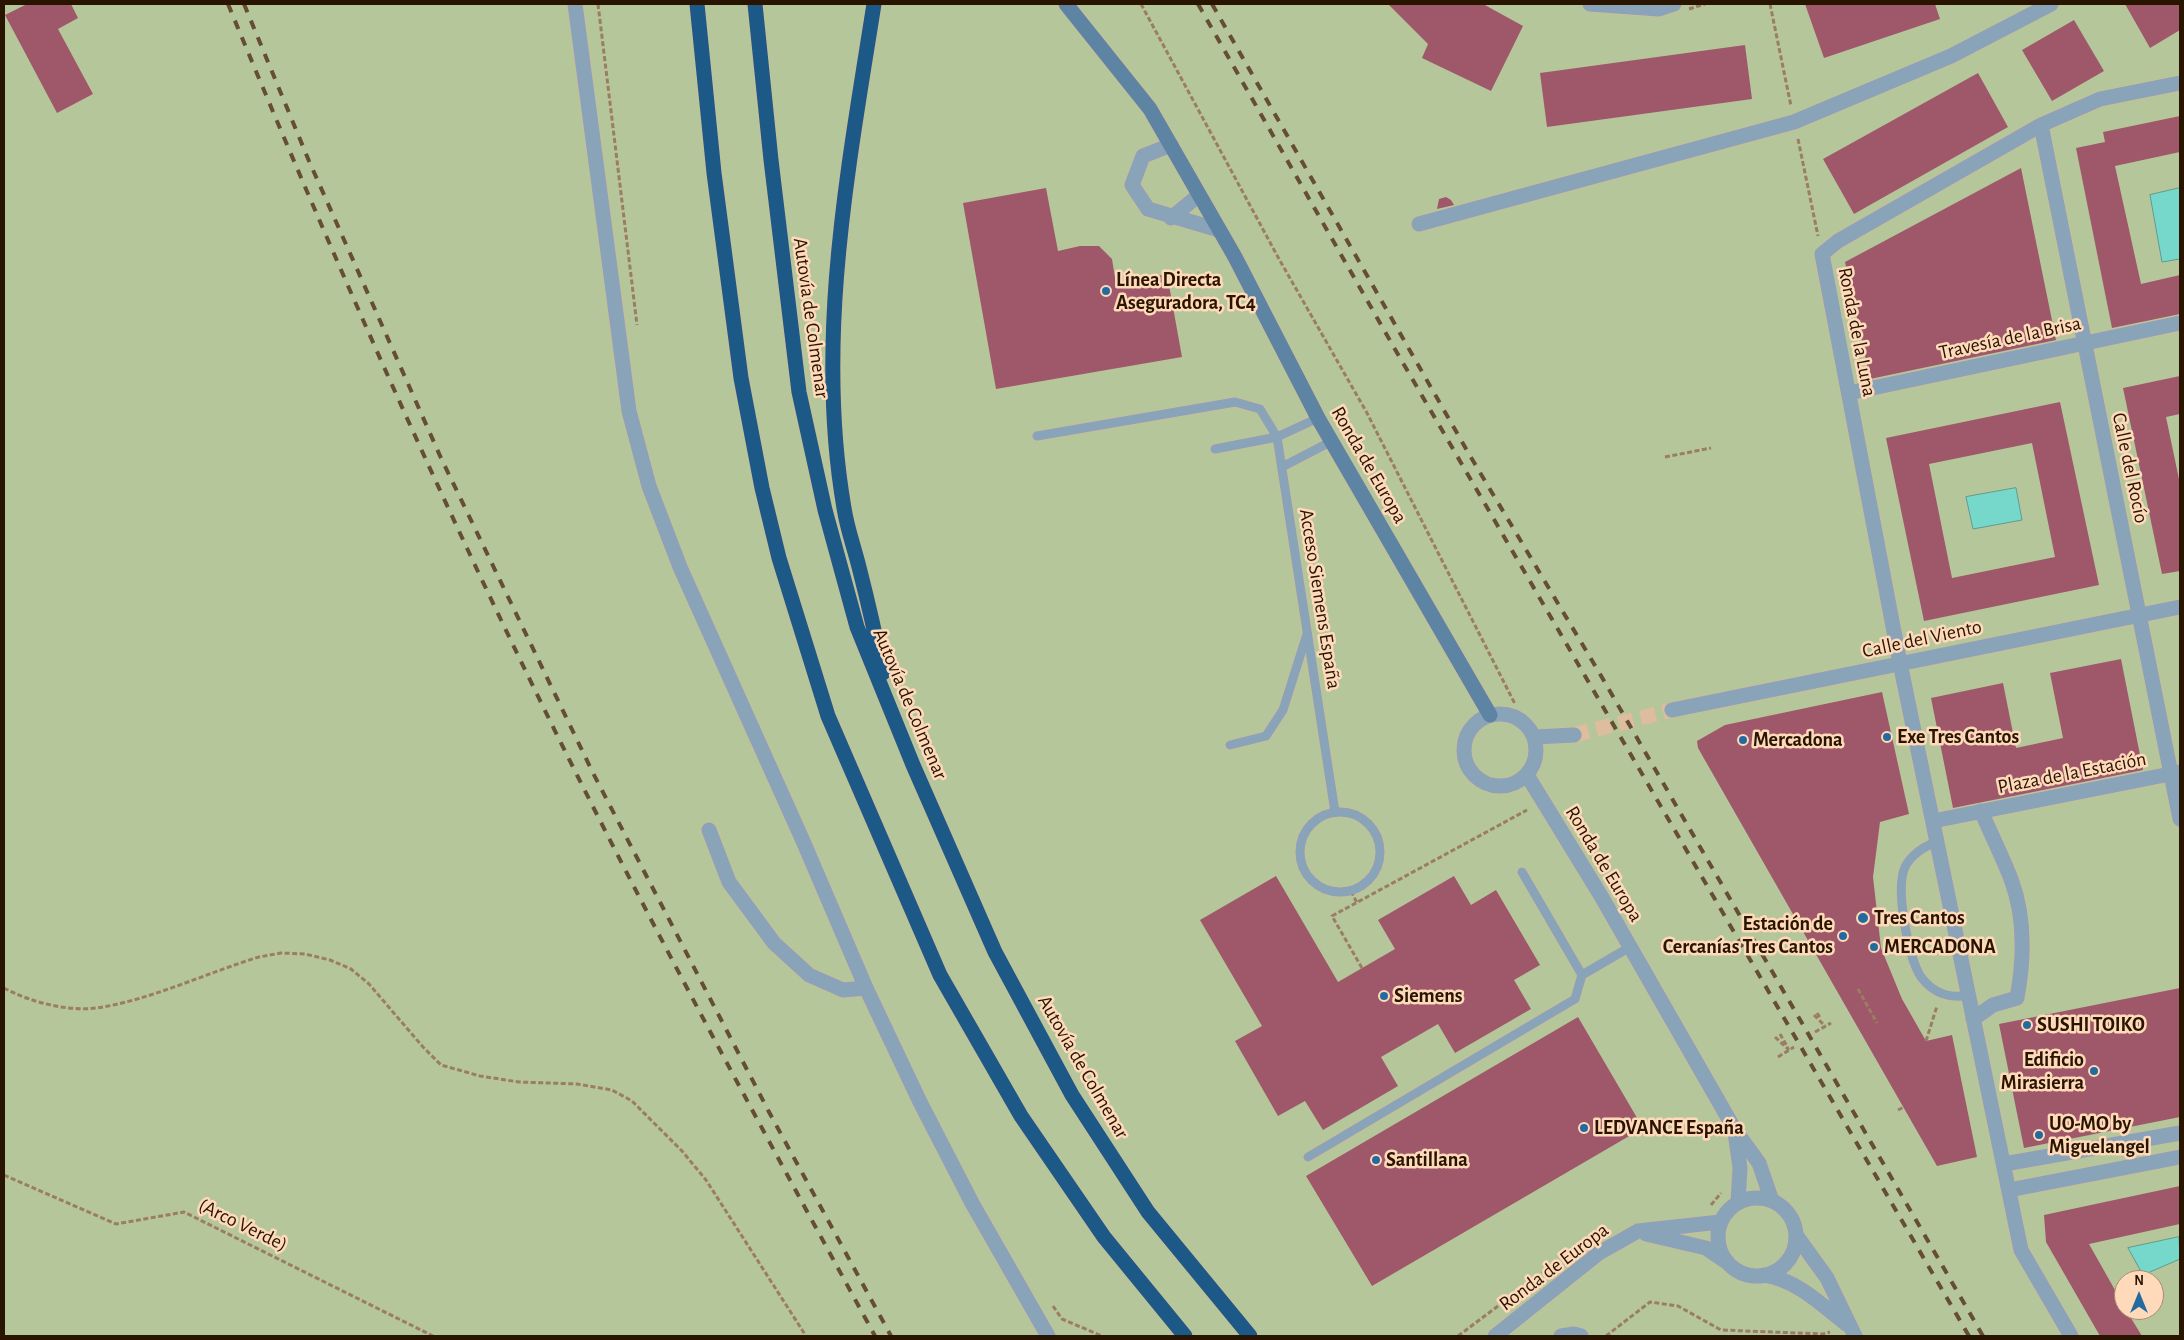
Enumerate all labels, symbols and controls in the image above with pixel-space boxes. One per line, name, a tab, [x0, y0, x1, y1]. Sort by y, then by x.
street label: Autovía de Colmenar	[788, 236, 834, 400]
street label: Ronda de la Luna	[1833, 265, 1881, 399]
place label: Línea Directa Aseguradora, TC4	[1116, 268, 1256, 315]
marker: Línea Directa Aseguradora, TC4	[1100, 285, 1112, 297]
street label: Travesía de la Brisa	[1937, 311, 2083, 365]
street label: Ronda de Europa	[1326, 402, 1412, 528]
street label: Calle del Rocío	[2107, 411, 2153, 525]
street label: Acceso Siemens España	[1294, 507, 1346, 691]
street label: Calle del Viento	[1860, 615, 1984, 663]
street label: Autovía de Colmenar	[867, 625, 953, 783]
place label: Exe Tres Cantos	[1897, 725, 2019, 749]
place label: Mercadona	[1753, 728, 1843, 752]
marker: Exe Tres Cantos	[1881, 731, 1893, 743]
marker: Mercadona	[1737, 734, 1749, 746]
street label: Plaza de la Estación	[1996, 747, 2148, 799]
street label: Ronda de Europa	[1560, 802, 1648, 926]
place label: Tres Cantos	[1874, 906, 1965, 930]
marker: Tres Cantos	[1856, 911, 1870, 925]
place label: Estación de Cercanías Tres Cantos	[1663, 912, 1833, 959]
marker: Estación de Cercanías Tres Cantos	[1837, 930, 1849, 942]
place label: MERCADONA	[1884, 935, 1996, 959]
marker: MERCADONA	[1868, 941, 1880, 953]
place label: Siemens	[1394, 984, 1462, 1008]
marker: Siemens	[1378, 990, 1390, 1002]
street label: Autovía de Colmenar	[1032, 991, 1134, 1143]
place label: SUSHI TOIKO	[2037, 1013, 2145, 1037]
marker: SUSHI TOIKO	[2021, 1019, 2033, 1031]
place label: Edificio Mirasierra	[2001, 1048, 2084, 1095]
marker: Edificio Mirasierra	[2088, 1065, 2100, 1077]
place label: UO-MO by Miguelangel	[2049, 1112, 2150, 1159]
place label: LEDVANCE España	[1594, 1116, 1744, 1140]
marker: LEDVANCE España	[1578, 1122, 1590, 1134]
marker: UO-MO by Miguelangel	[2033, 1129, 2045, 1141]
place label: Santillana	[1386, 1148, 1468, 1172]
marker: Santillana	[1370, 1154, 1382, 1166]
street label: (Arco Verde)	[195, 1193, 291, 1257]
street label: Ronda de Europa	[1494, 1218, 1614, 1316]
north arrow	[2114, 1270, 2164, 1320]
text: N	[2134, 1274, 2144, 1288]

